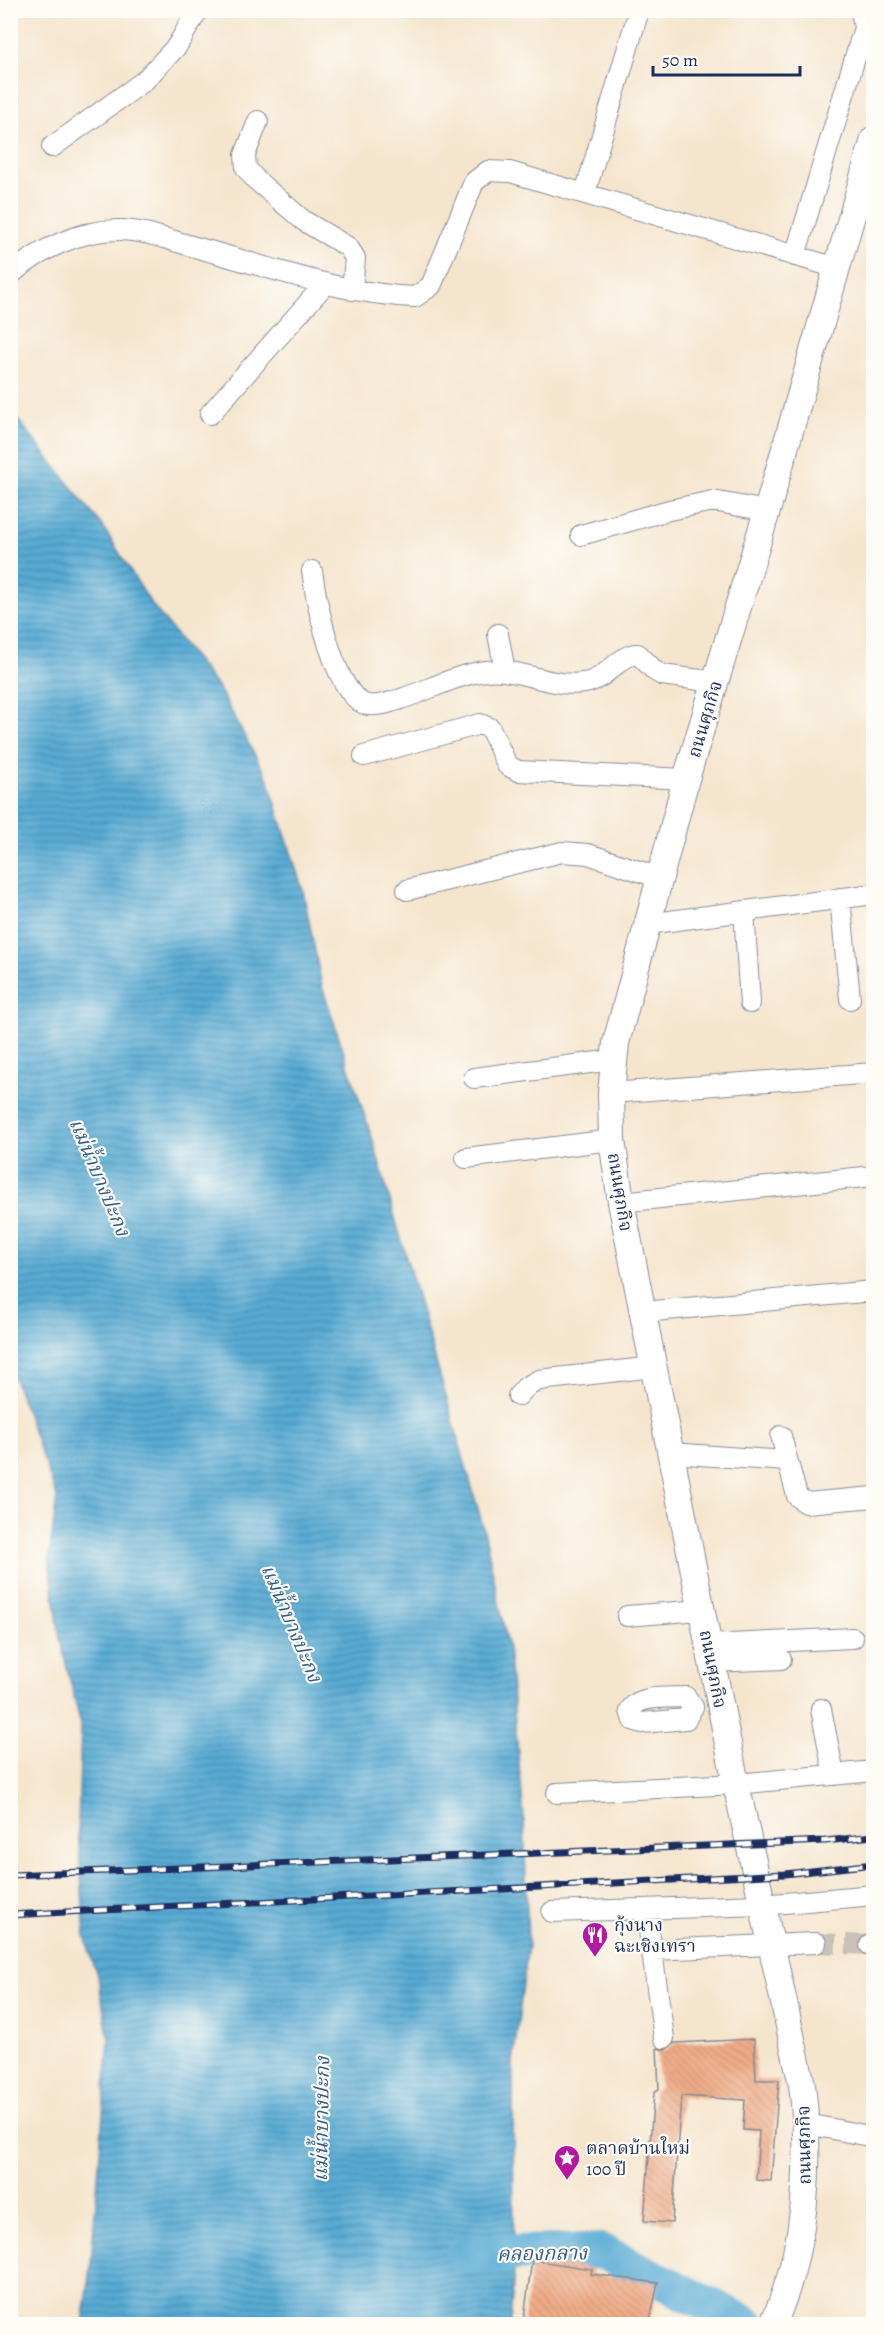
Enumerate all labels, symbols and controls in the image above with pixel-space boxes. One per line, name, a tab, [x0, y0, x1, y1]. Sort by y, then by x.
scale bar	[653, 39, 800, 77]
text: 50 m	[662, 48, 698, 72]
street label: ถนนศุภกิจ	[682, 678, 728, 760]
water label: แม่น้ำบางปะกง	[63, 1114, 139, 1241]
street label: ถนนศุภกิจ	[602, 1151, 638, 1233]
water label: แม่น้ำบางปะกง	[255, 1560, 331, 1687]
street label: ถนนศุภกิจ	[694, 1628, 732, 1710]
place label: กุ้งนาง ฉะเชิงเทรา	[614, 1913, 696, 1958]
restaurant icon: กุ้งนาง ฉะเชิงเทรา	[580, 1920, 610, 1958]
water label: แม่น้ำบางปะกง	[305, 2055, 336, 2182]
street label: ถนนศุภกิจ	[791, 2105, 817, 2185]
place label: ตลาดบ้านใหม่ 100 ปี	[586, 2136, 690, 2181]
place icon: ตลาดบ้านใหม่ 100 ปี	[552, 2143, 582, 2181]
water label: คลองกลาง	[497, 2239, 588, 2268]

